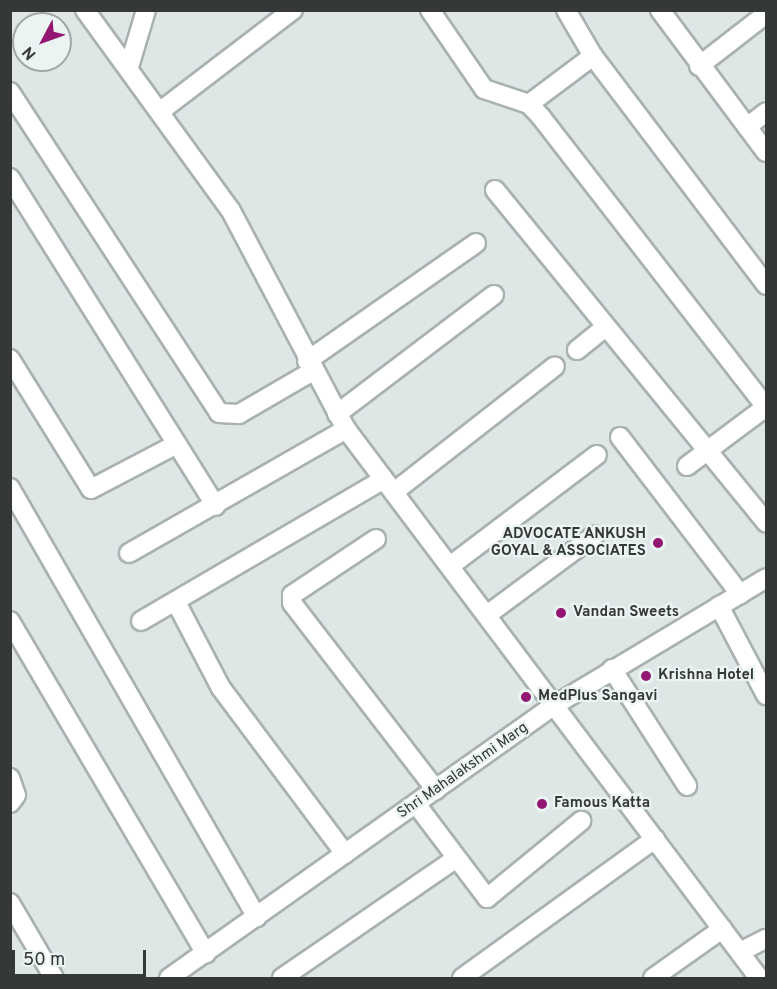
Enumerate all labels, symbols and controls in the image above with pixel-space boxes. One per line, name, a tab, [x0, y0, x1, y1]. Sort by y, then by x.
north arrow	[12, 12, 72, 72]
text: N	[19, 42, 41, 63]
place label: ADVOCATE ANKUSH GOYAL & ASSOCIATES	[490, 525, 646, 560]
marker: ADVOCATE ANKUSH GOYAL & ASSOCIATES	[651, 536, 665, 550]
place label: Vandan Sweets	[573, 604, 679, 622]
marker: Vandan Sweets	[554, 606, 568, 620]
place label: Krishna Hotel	[658, 667, 754, 685]
marker: Krishna Hotel	[639, 669, 653, 683]
place label: MedPlus Sangavi	[538, 688, 658, 706]
marker: MedPlus Sangavi	[519, 690, 533, 704]
street label: Shri Mahalakshmi Marg	[394, 719, 532, 823]
place label: Famous Katta	[554, 795, 650, 813]
marker: Famous Katta	[535, 797, 549, 811]
scale bar	[15, 938, 148, 976]
text: 50 m	[23, 949, 65, 972]

